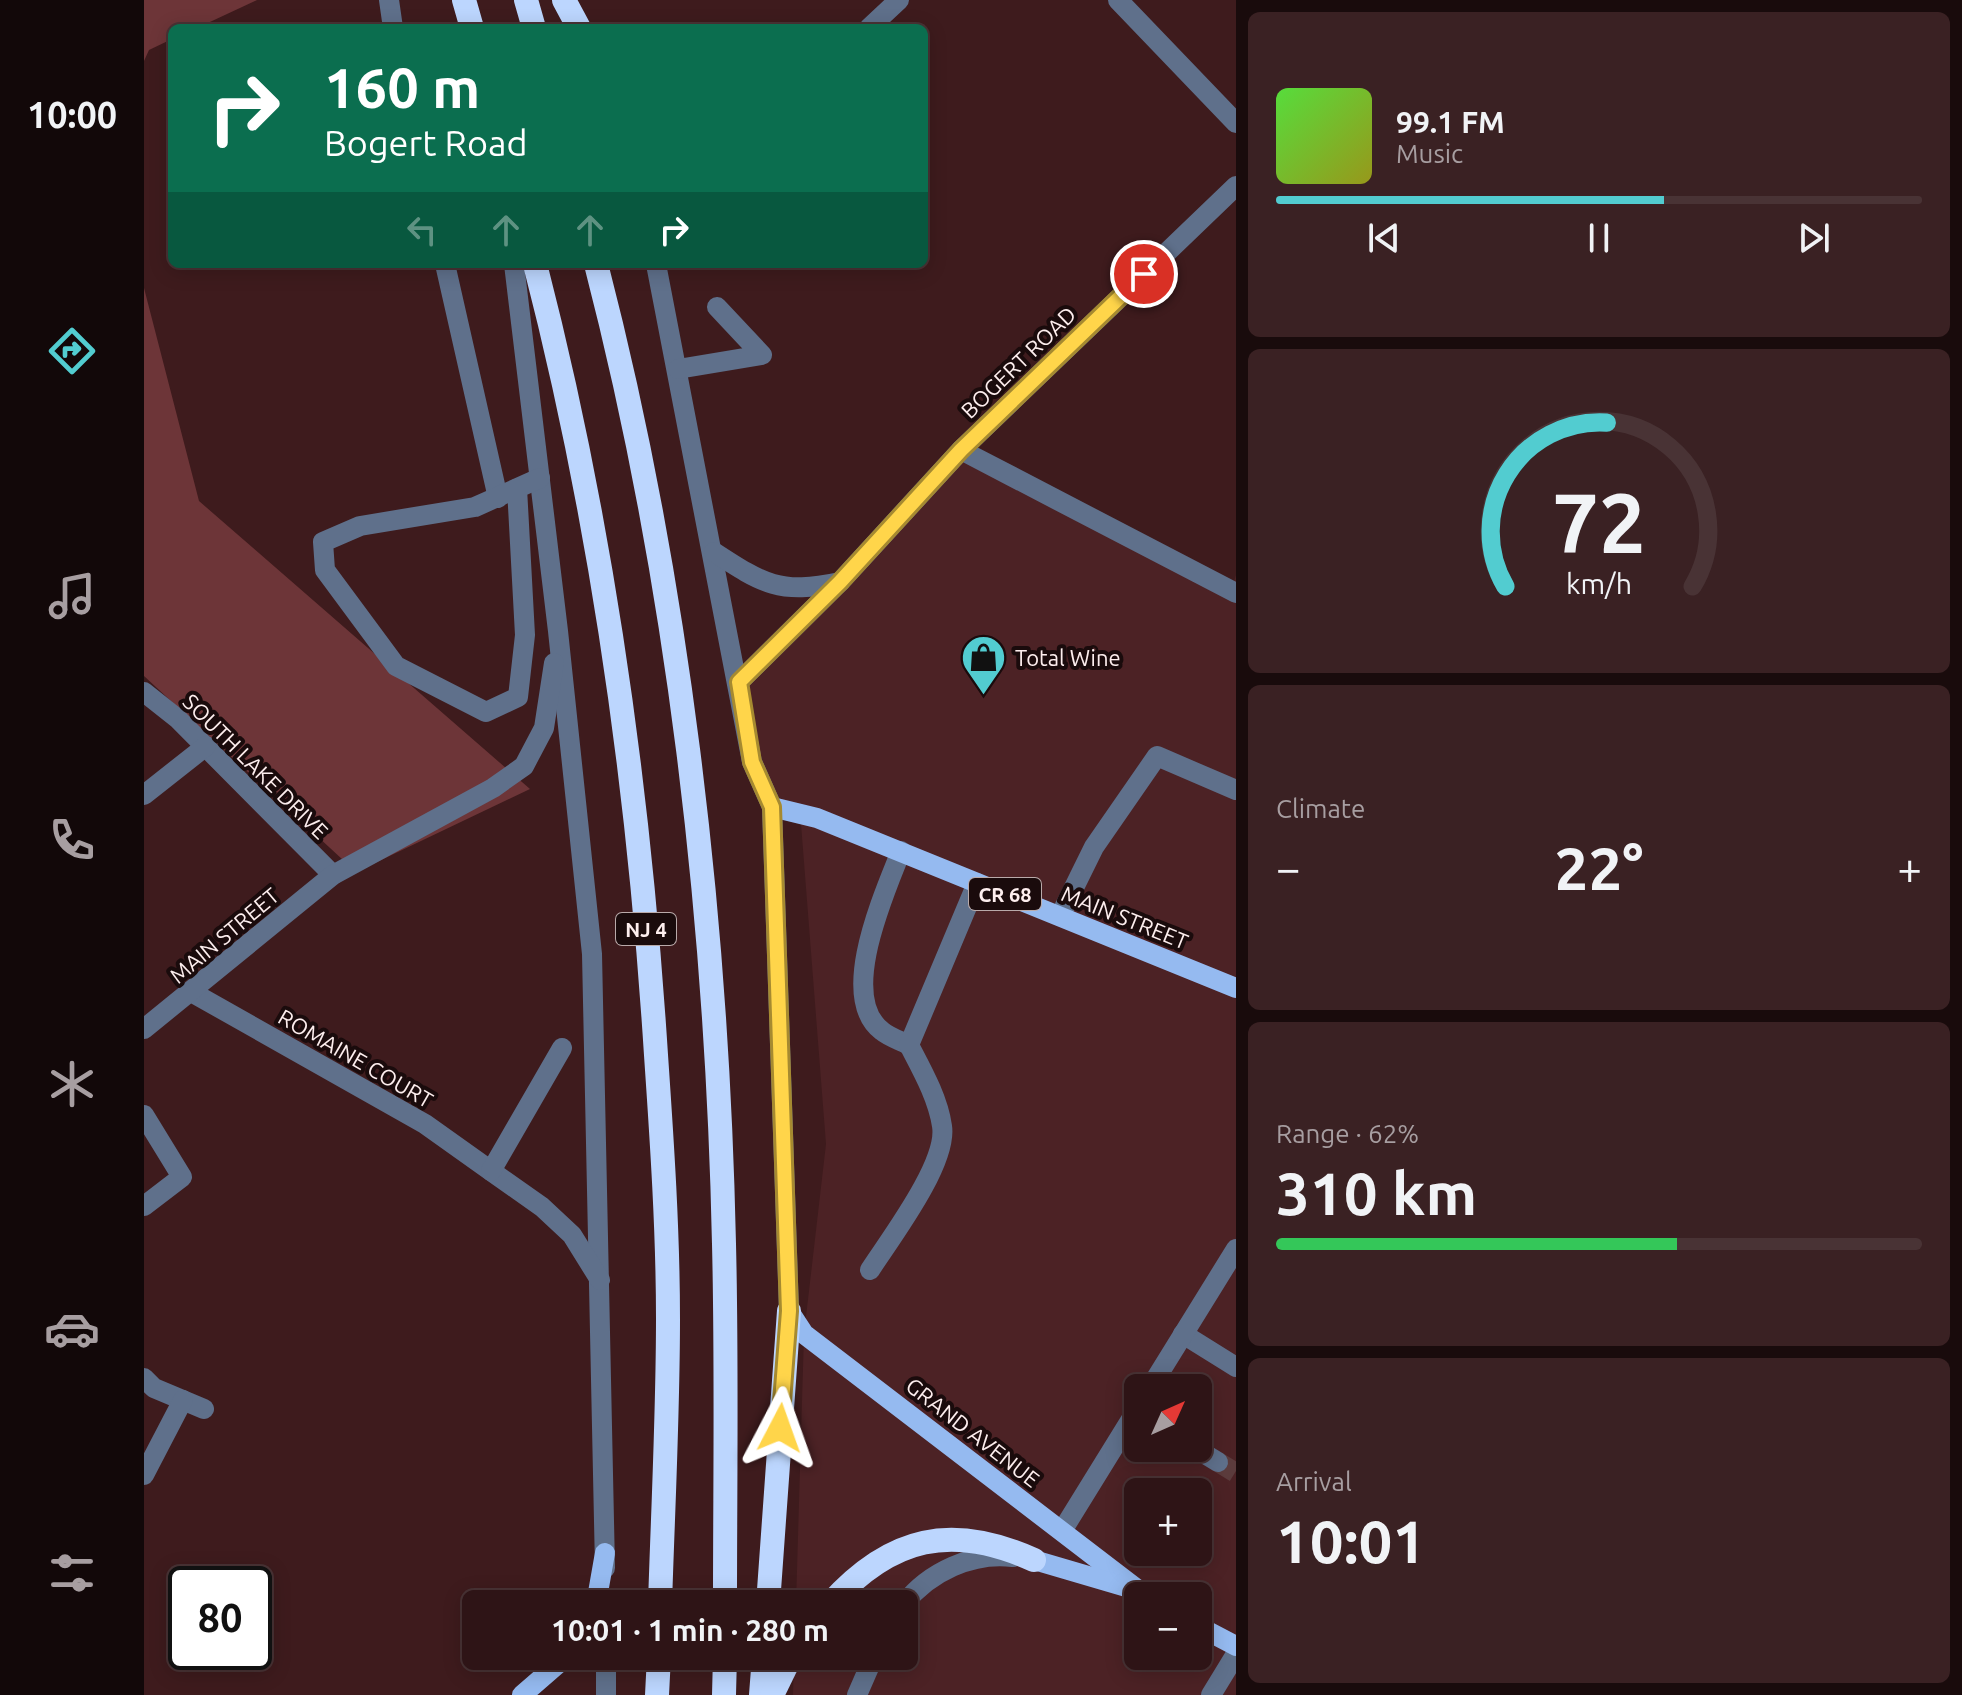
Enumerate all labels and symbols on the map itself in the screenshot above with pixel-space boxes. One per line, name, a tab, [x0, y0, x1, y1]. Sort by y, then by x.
pin	[1110, 240, 1178, 308]
street label: BOGERT ROAD	[956, 301, 1080, 423]
shop icon: Total Wine	[960, 633, 1008, 696]
place label: Total Wine	[1015, 645, 1121, 670]
street label: SOUTH LAKE DRIVE	[178, 688, 334, 844]
road number: CR 68	[969, 878, 1041, 910]
street label: MAIN STREET	[1058, 880, 1192, 954]
street label: MAIN STREET	[165, 882, 283, 988]
road number: NJ 4	[616, 913, 676, 945]
street label: ROMAINE COURT	[274, 1004, 438, 1112]
street label: GRAND AVENUE	[901, 1372, 1045, 1492]
north arrow	[1124, 1374, 1212, 1462]
position arrow	[738, 1386, 822, 1470]
speed limit sign: 80	[168, 1566, 272, 1670]

